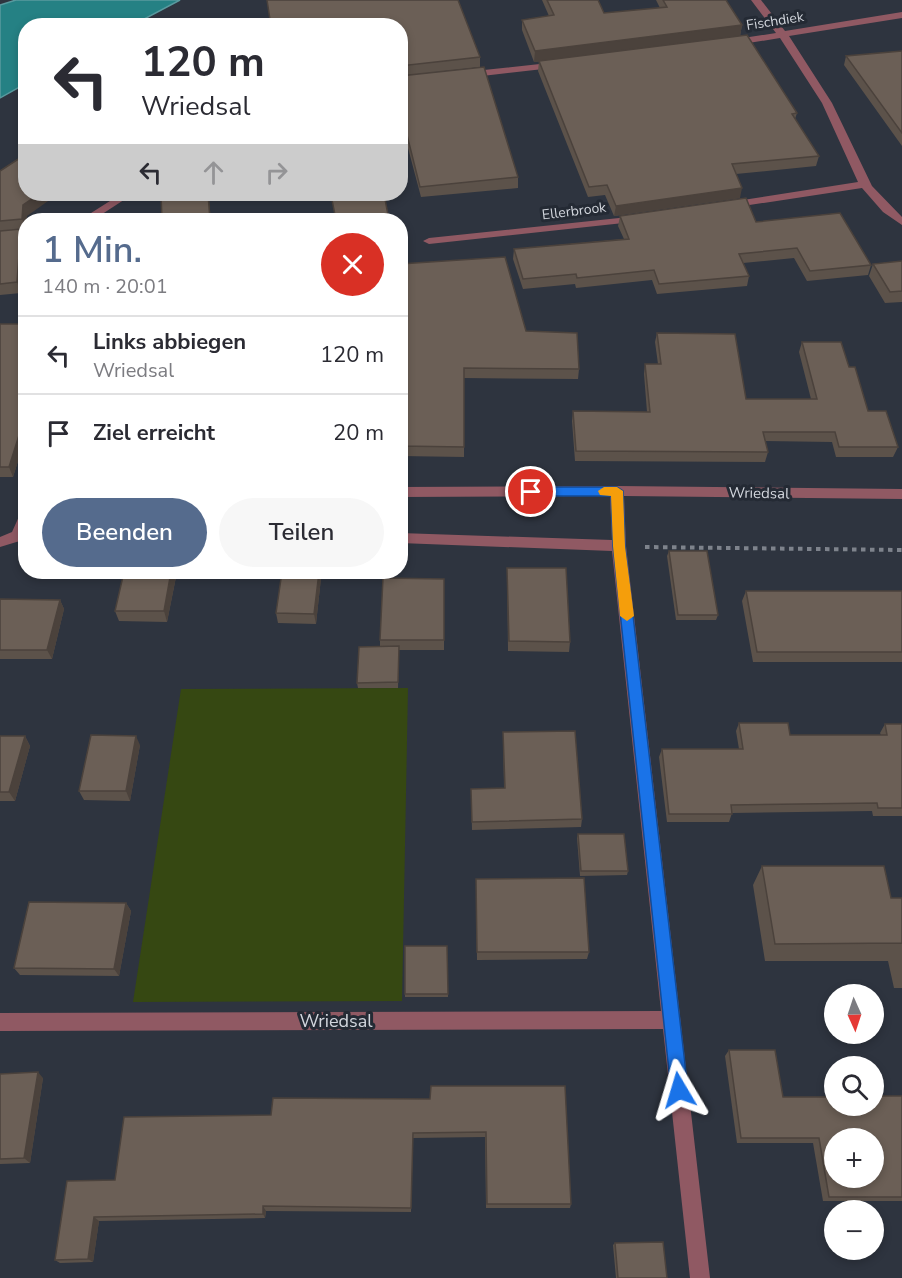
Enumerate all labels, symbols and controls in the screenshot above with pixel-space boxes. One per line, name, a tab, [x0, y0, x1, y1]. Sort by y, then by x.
street label: Fischdiek	[745, 7, 806, 35]
text: 120 m	[141, 34, 265, 91]
icon: left	[42, 42, 120, 120]
text: Wriedsal	[141, 88, 251, 125]
icon: left	[134, 156, 167, 189]
icon: ahead	[197, 156, 230, 189]
icon: right	[260, 156, 293, 189]
street label: Ellerbrook	[541, 198, 608, 224]
text: 1 Min.	[42, 226, 142, 275]
button: close	[321, 233, 384, 296]
text: 140 m · 20:01	[42, 273, 168, 300]
text: Links abbiegen	[93, 327, 246, 357]
icon: left	[42, 339, 75, 372]
text: 120 m	[320, 340, 384, 370]
text: Wriedsal	[93, 357, 174, 384]
icon: arrive	[42, 417, 75, 450]
text: Ziel erreicht	[93, 418, 215, 448]
text: 20 m	[333, 418, 384, 448]
pin	[505, 466, 556, 517]
icon: arrive	[514, 475, 547, 508]
street label: Wriedsal	[728, 482, 790, 504]
button: Beenden	[42, 498, 207, 567]
button: Teilen	[219, 498, 384, 567]
north arrow	[824, 984, 884, 1044]
map controls	[824, 984, 884, 1260]
street label: Wriedsal	[299, 1009, 373, 1033]
button: search	[824, 1056, 884, 1116]
position arrow	[647, 1058, 711, 1122]
button: +	[824, 1128, 884, 1188]
button: −	[824, 1200, 884, 1260]

